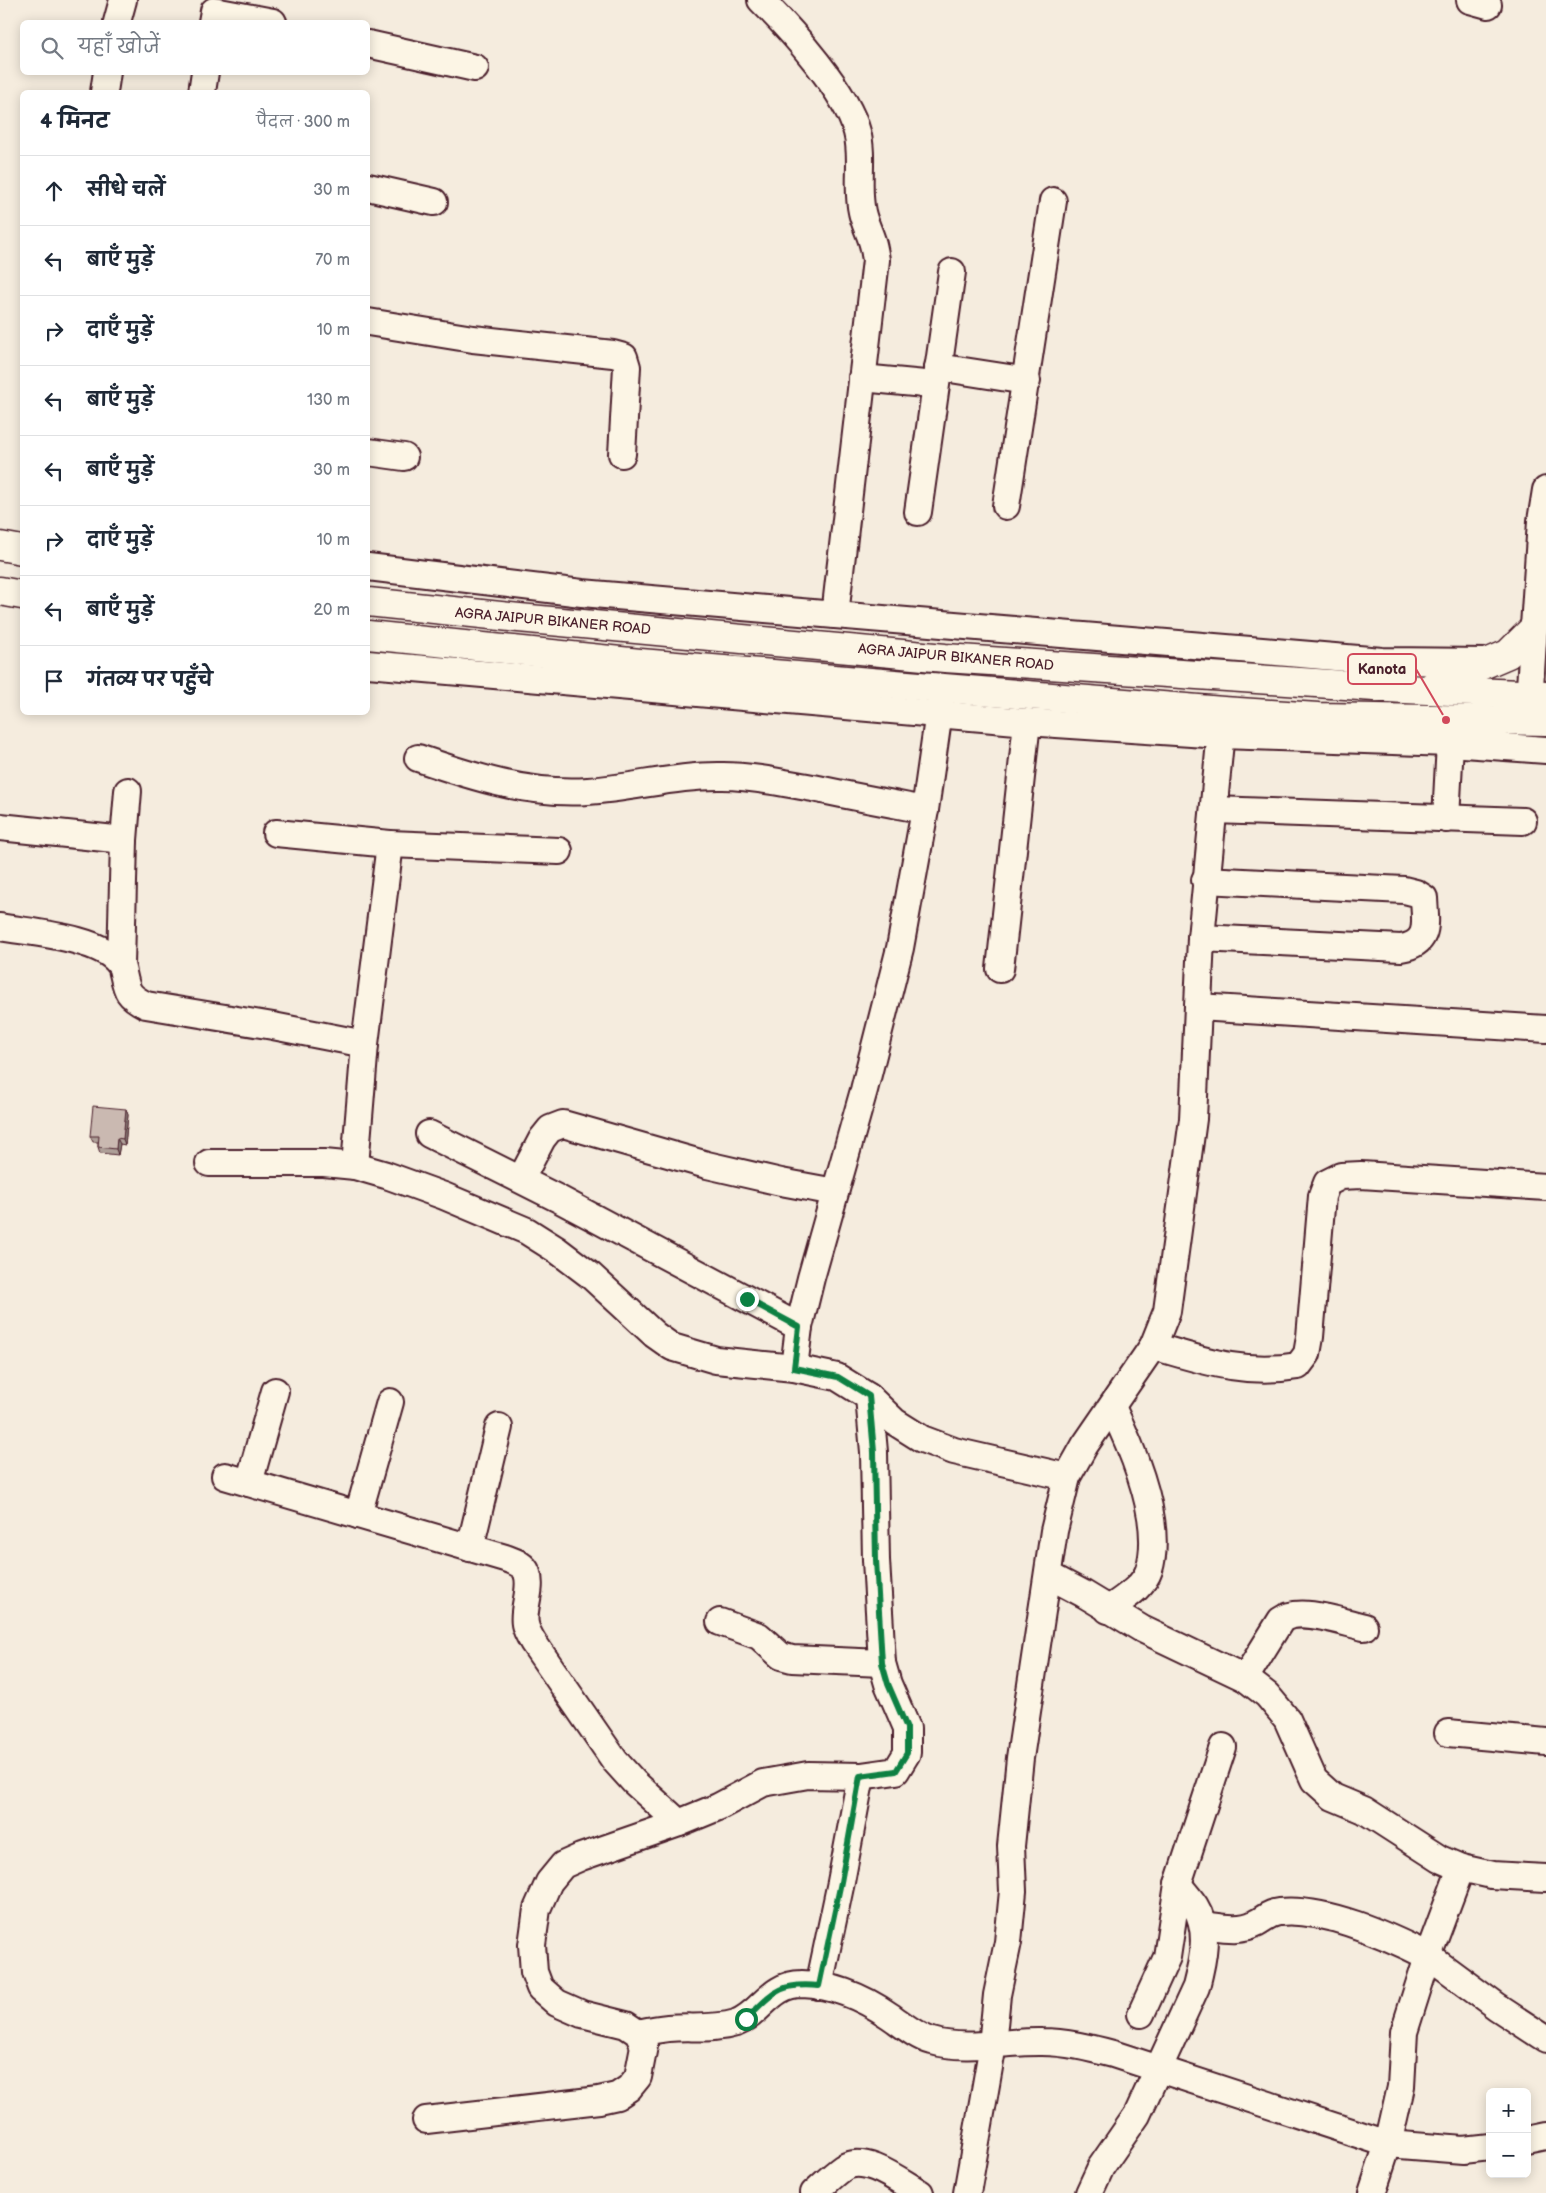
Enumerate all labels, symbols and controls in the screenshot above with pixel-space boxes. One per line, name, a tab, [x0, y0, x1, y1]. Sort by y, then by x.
search box	[20, 20, 370, 75]
icon: search	[38, 34, 66, 62]
text: यहाँ खोजें	[78, 36, 160, 59]
text: 4 मिनट	[40, 109, 109, 134]
text: पैदल · 300 m	[256, 113, 350, 132]
icon: ahead	[40, 177, 68, 205]
text: सीधे चलें	[87, 179, 165, 202]
text: 30 m	[313, 181, 350, 200]
icon: left	[40, 247, 68, 275]
text: बाएँ मुड़ें	[87, 249, 154, 272]
text: 70 m	[315, 251, 350, 270]
icon: right	[40, 317, 68, 345]
text: दाएँ मुड़ें	[87, 319, 153, 342]
text: 10 m	[317, 321, 350, 340]
icon: left	[40, 387, 68, 415]
text: बाएँ मुड़ें	[87, 389, 154, 412]
text: 130 m	[307, 391, 350, 410]
icon: left	[40, 457, 68, 485]
text: बाएँ मुड़ें	[87, 459, 154, 482]
text: 30 m	[313, 461, 350, 480]
icon: right	[40, 527, 68, 555]
text: दाएँ मुड़ें	[87, 529, 153, 552]
text: 10 m	[317, 531, 350, 550]
icon: left	[40, 597, 68, 625]
text: बाएँ मुड़ें	[87, 599, 154, 622]
text: 20 m	[314, 601, 350, 620]
street label: AGRA JAIPUR BIKANER ROAD	[454, 604, 652, 638]
street label: AGRA JAIPUR BIKANER ROAD	[857, 640, 1055, 674]
callout: Kanota	[1348, 654, 1416, 684]
text: Kanota	[1358, 660, 1406, 679]
icon: arrive	[40, 667, 68, 695]
text: गंतव्य पर पहुँचे	[87, 669, 213, 692]
route end	[736, 1288, 759, 1311]
route start	[735, 2008, 758, 2031]
map controls	[1486, 2088, 1531, 2178]
button: +	[1486, 2088, 1531, 2133]
button: −	[1486, 2133, 1531, 2178]

